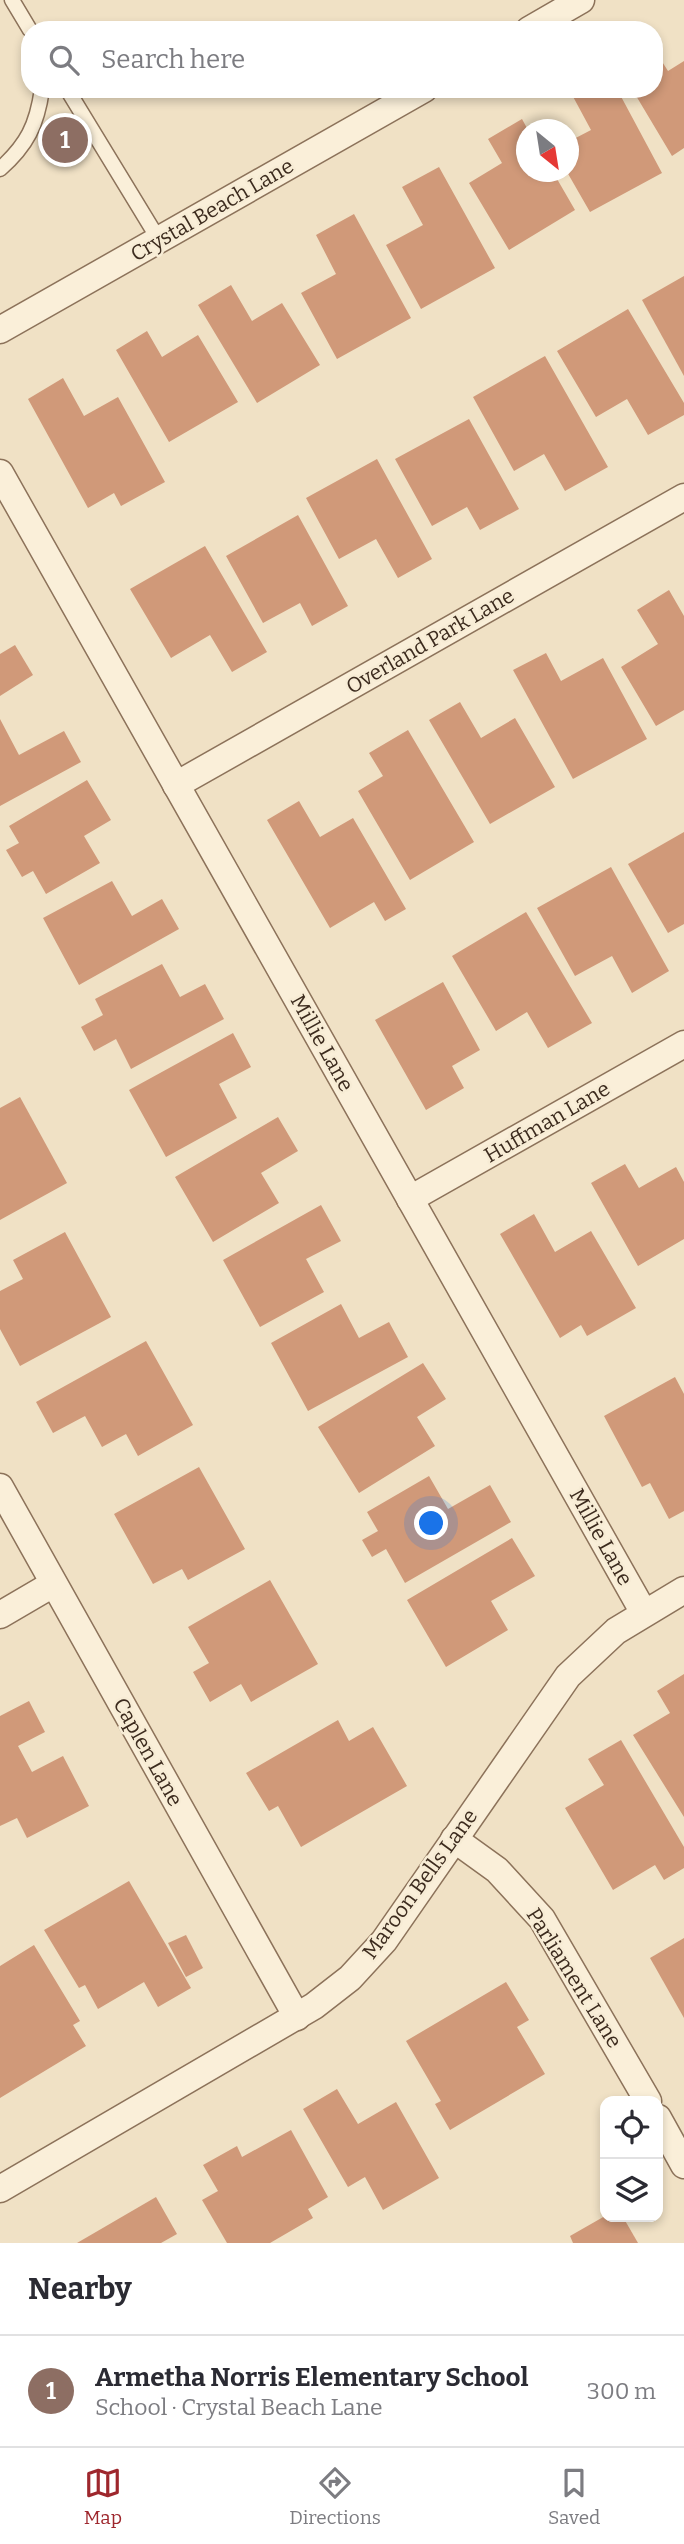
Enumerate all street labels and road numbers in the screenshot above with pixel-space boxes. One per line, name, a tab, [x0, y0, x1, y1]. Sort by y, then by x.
street label: Crystal Beach Lane	[126, 153, 298, 267]
street label: Overland Park Lane	[341, 582, 519, 700]
street label: Millie Lane	[285, 990, 359, 1096]
street label: Huffman Lane	[479, 1076, 615, 1168]
street label: Millie Lane	[564, 1484, 638, 1590]
street label: Caplen Lane	[108, 1693, 188, 1811]
street label: Maroon Bells Lane	[357, 1804, 483, 1964]
street label: Parliament Lane	[521, 1903, 627, 2053]

